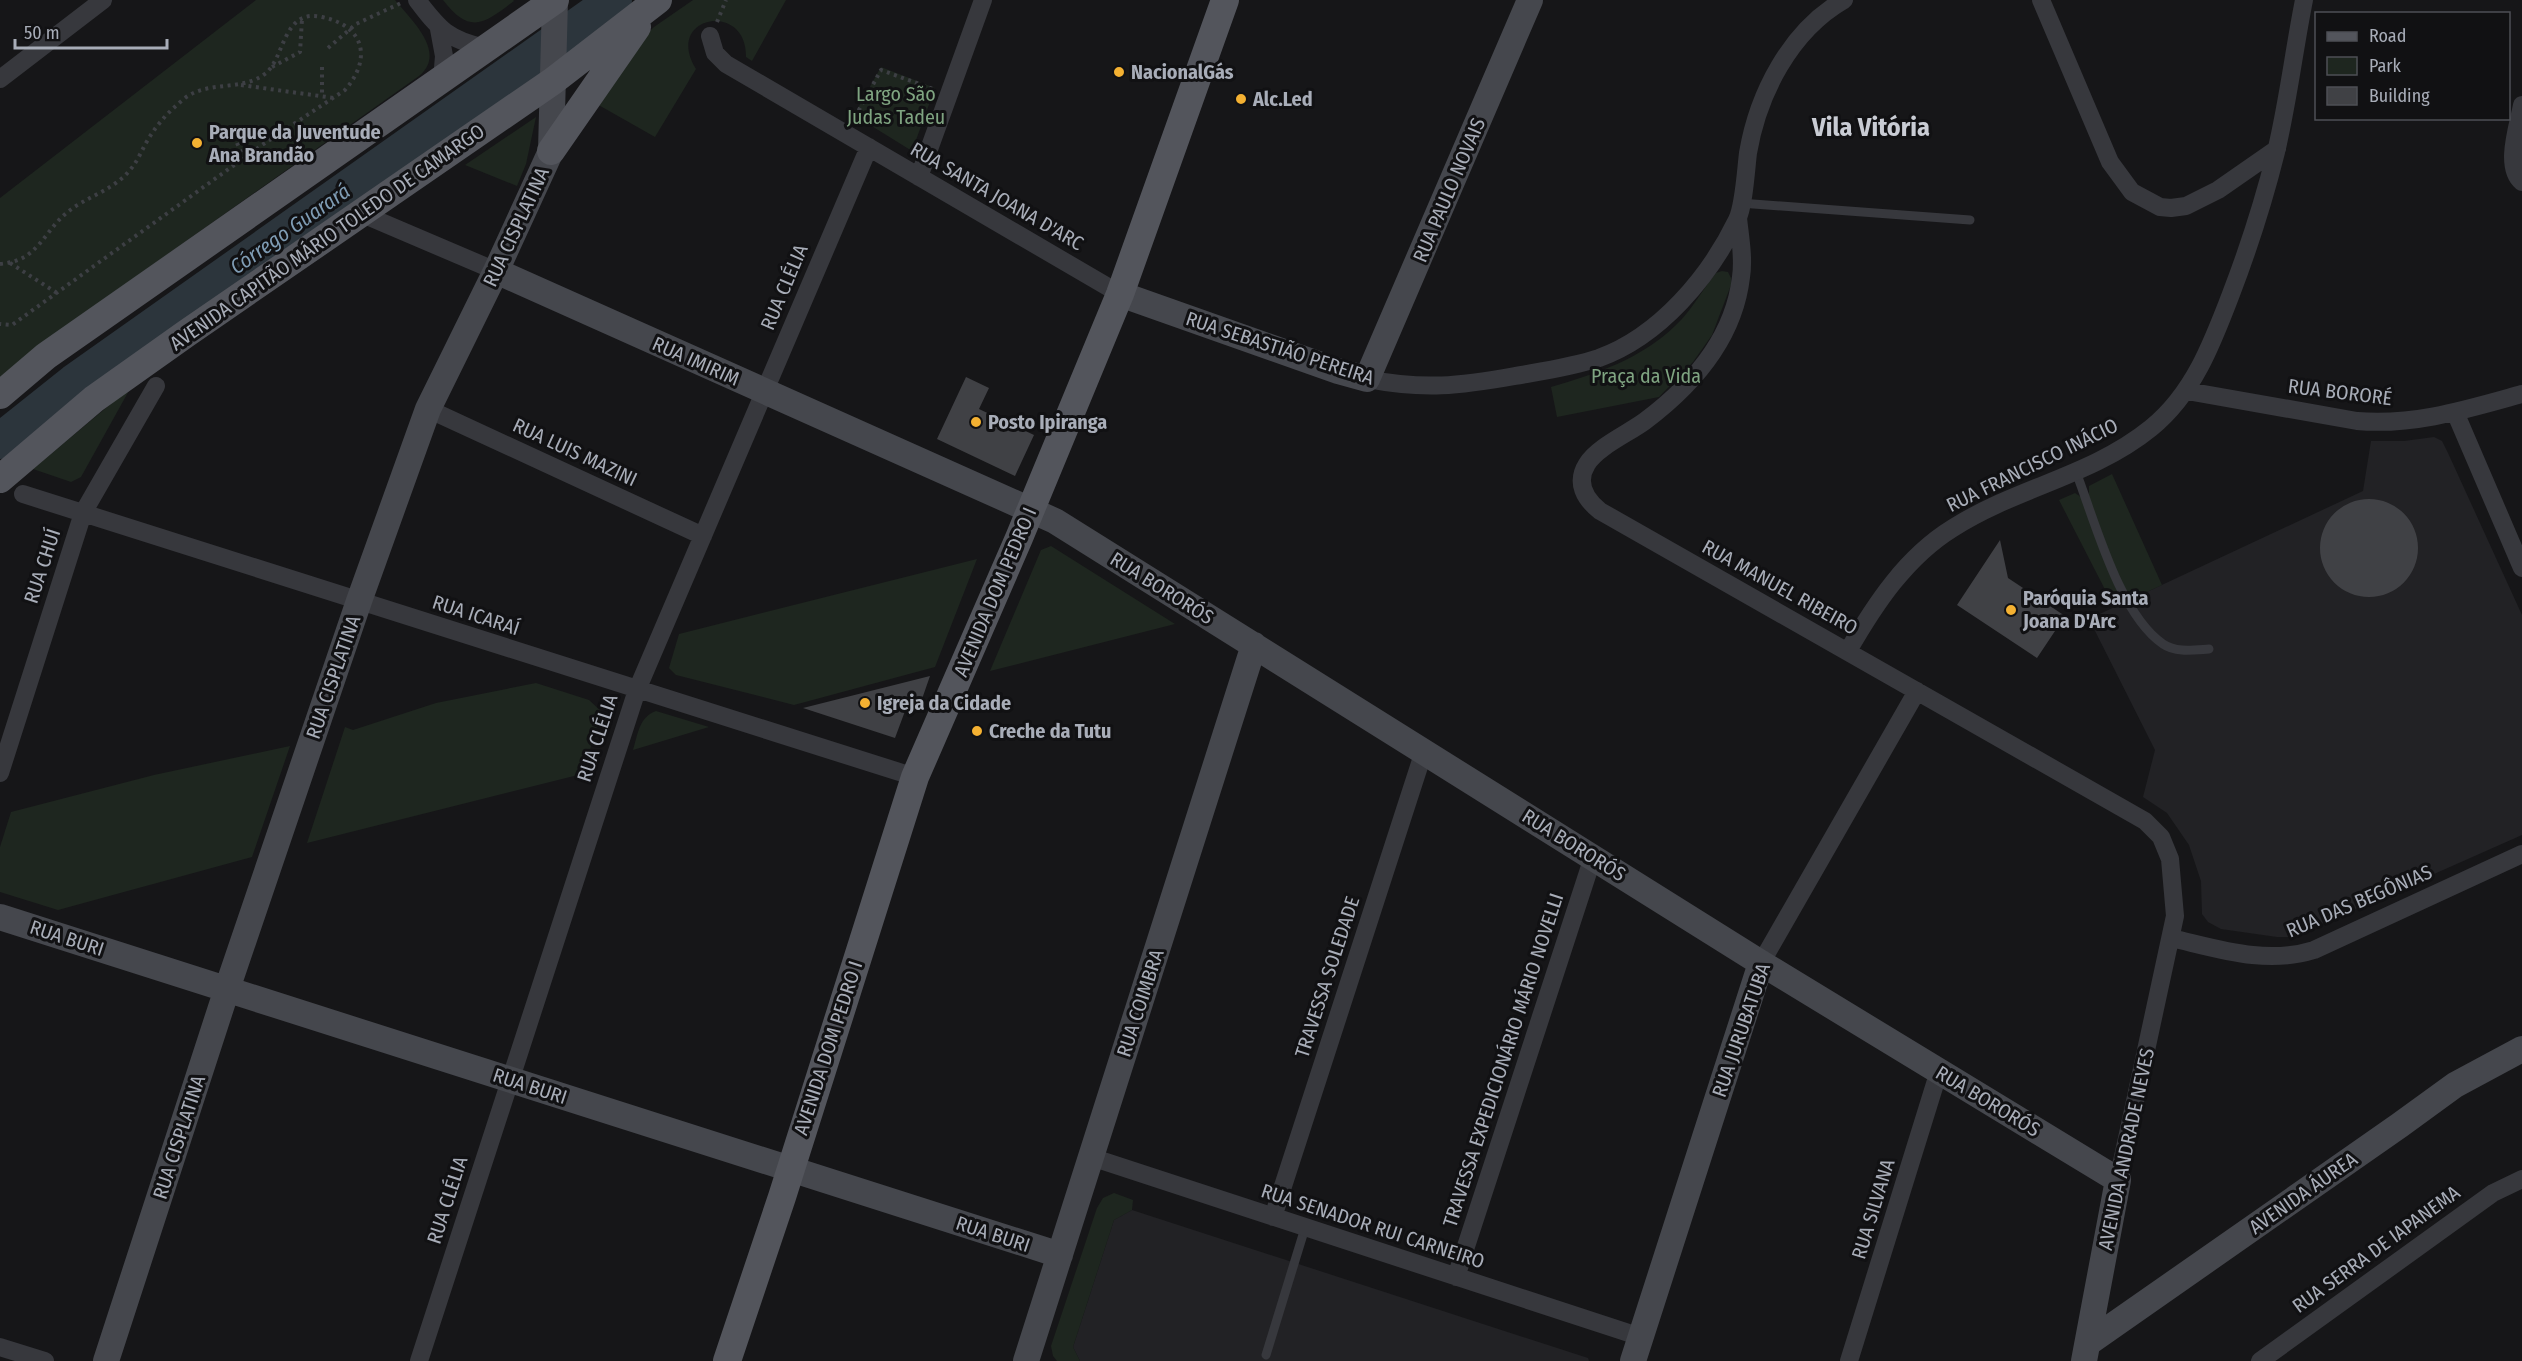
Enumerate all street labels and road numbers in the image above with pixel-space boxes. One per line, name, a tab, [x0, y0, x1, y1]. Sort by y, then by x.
street label: RUA PAULO NOVAIS	[1408, 114, 1490, 266]
street label: AVENIDA CAPITÃO MÁRIO TOLEDO DE CAMARGO	[165, 119, 489, 355]
street label: RUA SANTA JOANA D'ARC	[906, 137, 1088, 255]
street label: RUA CISPLATINA	[478, 163, 554, 290]
street label: RUA CLÉLIA	[755, 240, 813, 333]
street label: RUA SEBASTIÃO PEREIRA	[1183, 306, 1378, 390]
street label: RUA IMIRIM	[649, 331, 743, 391]
street label: RUA BORORÉ	[2287, 374, 2393, 410]
street label: RUA LUIS MAZINI	[509, 413, 641, 491]
street label: RUA FRANCISCO INÁCIO	[1942, 413, 2122, 517]
street label: AVENIDA DOM PEDRO I	[949, 504, 1041, 680]
street label: RUA CHUÍ	[19, 526, 65, 606]
street label: RUA MANUEL RIBEIRO	[1698, 534, 1862, 640]
street label: RUA BORORÓS	[1106, 547, 1218, 629]
street label: RUA ICARAÍ	[429, 590, 523, 640]
street label: RUA CISPLATINA	[301, 612, 365, 742]
street label: RUA CLÉLIA	[572, 691, 623, 785]
street label: RUA BORORÓS	[1518, 804, 1630, 886]
street label: RUA DAS BEGÔNIAS	[2282, 859, 2436, 943]
street label: TRAVESSA EXPEDICIONÁRIO MÁRIO NOVELLI	[1438, 890, 1568, 1230]
street label: TRAVESSA SOLEDADE	[1290, 893, 1364, 1061]
street label: RUA BURI	[27, 915, 107, 961]
street label: RUA COIMBRA	[1111, 946, 1169, 1060]
street label: AVENIDA DOM PEDRO I	[789, 958, 867, 1138]
street label: RUA JURUBATUBA	[1707, 959, 1775, 1100]
street label: AVENIDA ANDRADE NEVES	[2093, 1046, 2159, 1252]
street label: RUA BORORÓS	[1931, 1060, 2045, 1142]
street label: RUA BURI	[490, 1063, 570, 1109]
street label: RUA CISPLATINA	[148, 1072, 210, 1202]
street label: AVENIDA ÁUREA	[2244, 1147, 2362, 1239]
street label: RUA CLÉLIA	[422, 1153, 473, 1247]
street label: RUA SILVANA	[1846, 1156, 1900, 1262]
street label: RUA SENADOR RUI CARNEIRO	[1258, 1179, 1488, 1273]
street label: RUA SERRA DE IAPANEMA	[2287, 1180, 2465, 1318]
street label: RUA BURI	[953, 1211, 1033, 1257]

